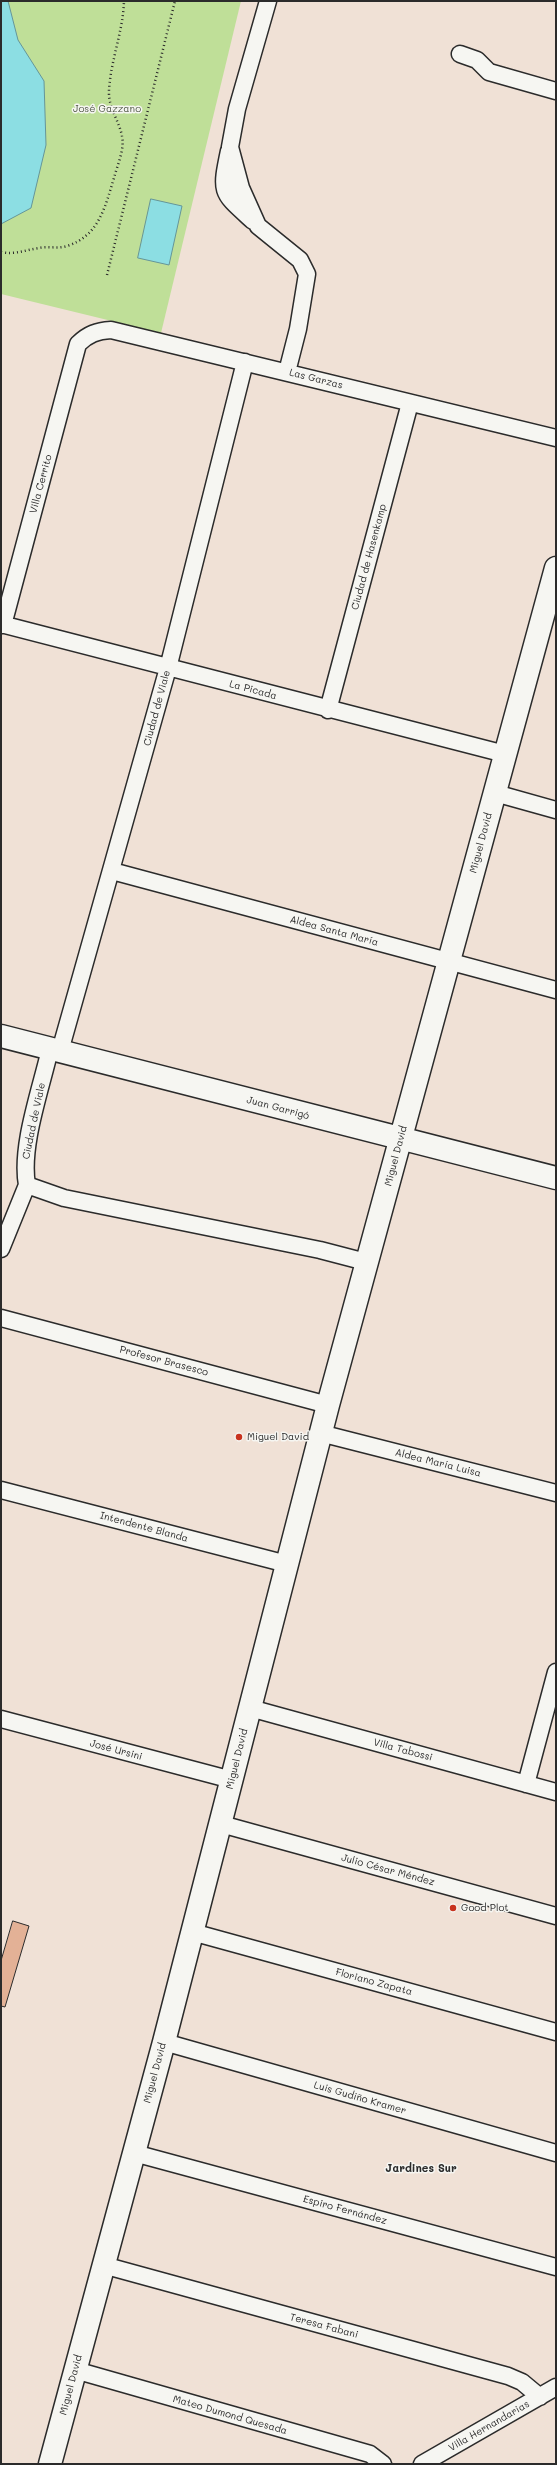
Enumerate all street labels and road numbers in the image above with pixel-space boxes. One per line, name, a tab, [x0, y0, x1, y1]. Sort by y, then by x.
street label: Las Garzas	[288, 367, 344, 391]
street label: Villa Cerrito	[27, 453, 55, 515]
street label: Ciudad de Hasenkamp	[349, 503, 389, 611]
street label: Ciudad de Viale	[141, 669, 173, 747]
street label: La Picada	[228, 678, 278, 702]
street label: Miguel David	[467, 812, 495, 874]
street label: Aldea Santa María	[288, 913, 380, 949]
street label: Ciudad de Viale	[20, 1082, 48, 1160]
street label: Juan Garrigó	[245, 1094, 311, 1122]
street label: Miguel David	[382, 1125, 410, 1187]
street label: Profesor Brasesco	[118, 1343, 210, 1379]
street label: Aldea María Luisa	[394, 1447, 482, 1479]
street label: Intendente Blanda	[99, 1509, 189, 1545]
street label: Miguel David	[224, 1727, 250, 1791]
street label: Villa Tabossi	[372, 1736, 434, 1764]
street label: José Ursini	[88, 1737, 144, 1763]
street label: Julio César Méndez	[340, 1852, 436, 1888]
street label: Floriano Zapata	[334, 1966, 414, 1998]
street label: Miguel David	[141, 2042, 169, 2104]
street label: Luis Gudiño Kramer	[313, 2079, 407, 2117]
street label: Espiro Fernández	[302, 2193, 388, 2227]
street label: Teresa Fabani	[289, 2311, 359, 2341]
street label: Miguel David	[57, 2354, 85, 2416]
street label: Mateo Dumond Quesada	[171, 2393, 289, 2437]
street label: Villa Hernandarias	[446, 2398, 532, 2454]

